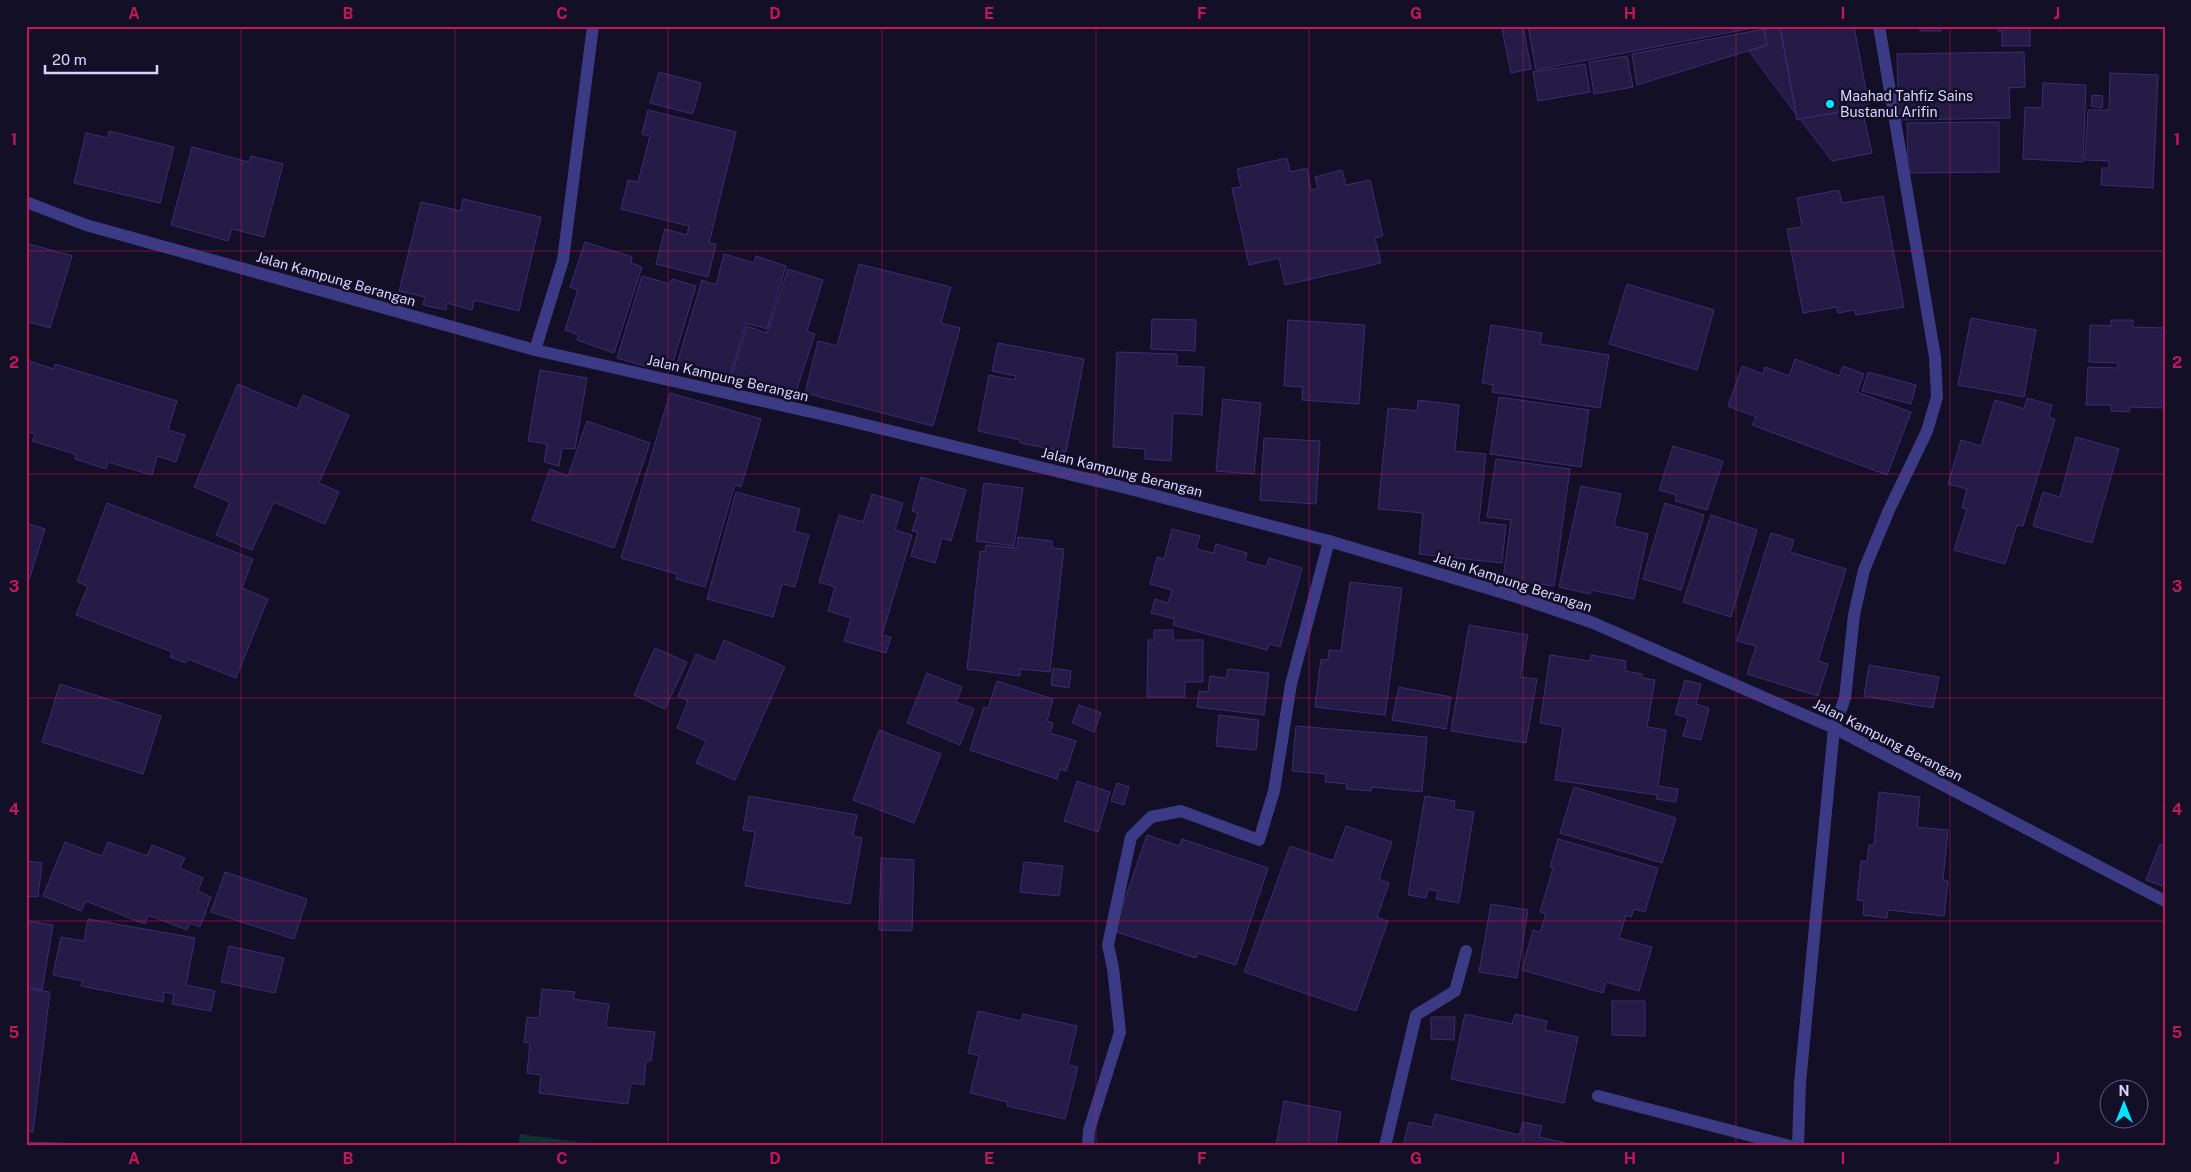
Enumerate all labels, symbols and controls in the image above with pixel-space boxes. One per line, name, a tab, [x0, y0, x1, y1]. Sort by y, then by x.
text: A	[128, 4, 140, 23]
text: B	[343, 4, 354, 23]
text: C	[556, 4, 568, 23]
text: D	[769, 4, 781, 23]
text: E	[984, 4, 994, 23]
text: F	[1197, 4, 1207, 23]
text: G	[1410, 4, 1422, 23]
text: H	[1624, 4, 1636, 23]
text: I	[1841, 4, 1845, 23]
text: J	[2054, 4, 2060, 23]
scale bar	[45, 42, 158, 74]
text: 20 m	[52, 51, 87, 68]
place label: Maahad Tahfiz Sains Bustanul Arifin	[1840, 88, 1973, 120]
marker: Maahad Tahfiz Sains Bustanul Arifin	[1824, 98, 1836, 110]
text: 1	[11, 130, 17, 149]
text: 1	[2174, 130, 2180, 149]
street label: Jalan Kampung Berangan	[254, 249, 418, 309]
street label: Jalan Kampung Berangan	[646, 352, 810, 404]
text: 2	[9, 353, 19, 372]
text: 2	[2172, 353, 2182, 372]
street label: Jalan Kampung Berangan	[1040, 444, 1204, 500]
street label: Jalan Kampung Berangan	[1432, 549, 1594, 615]
text: 3	[9, 577, 19, 596]
text: 3	[2172, 577, 2182, 596]
street label: Jalan Kampung Berangan	[1811, 695, 1965, 785]
text: 4	[9, 800, 20, 819]
text: 4	[2172, 800, 2183, 819]
text: 5	[9, 1023, 20, 1042]
text: 5	[2172, 1023, 2183, 1042]
north arrow	[2098, 1080, 2148, 1130]
text: N	[2119, 1083, 2129, 1099]
text: A	[128, 1149, 140, 1168]
text: B	[343, 1149, 354, 1168]
text: C	[556, 1149, 568, 1168]
text: D	[769, 1149, 781, 1168]
text: E	[984, 1149, 994, 1168]
text: F	[1197, 1149, 1207, 1168]
text: G	[1410, 1149, 1422, 1168]
text: H	[1624, 1149, 1636, 1168]
text: I	[1841, 1149, 1845, 1168]
text: J	[2054, 1149, 2060, 1168]

